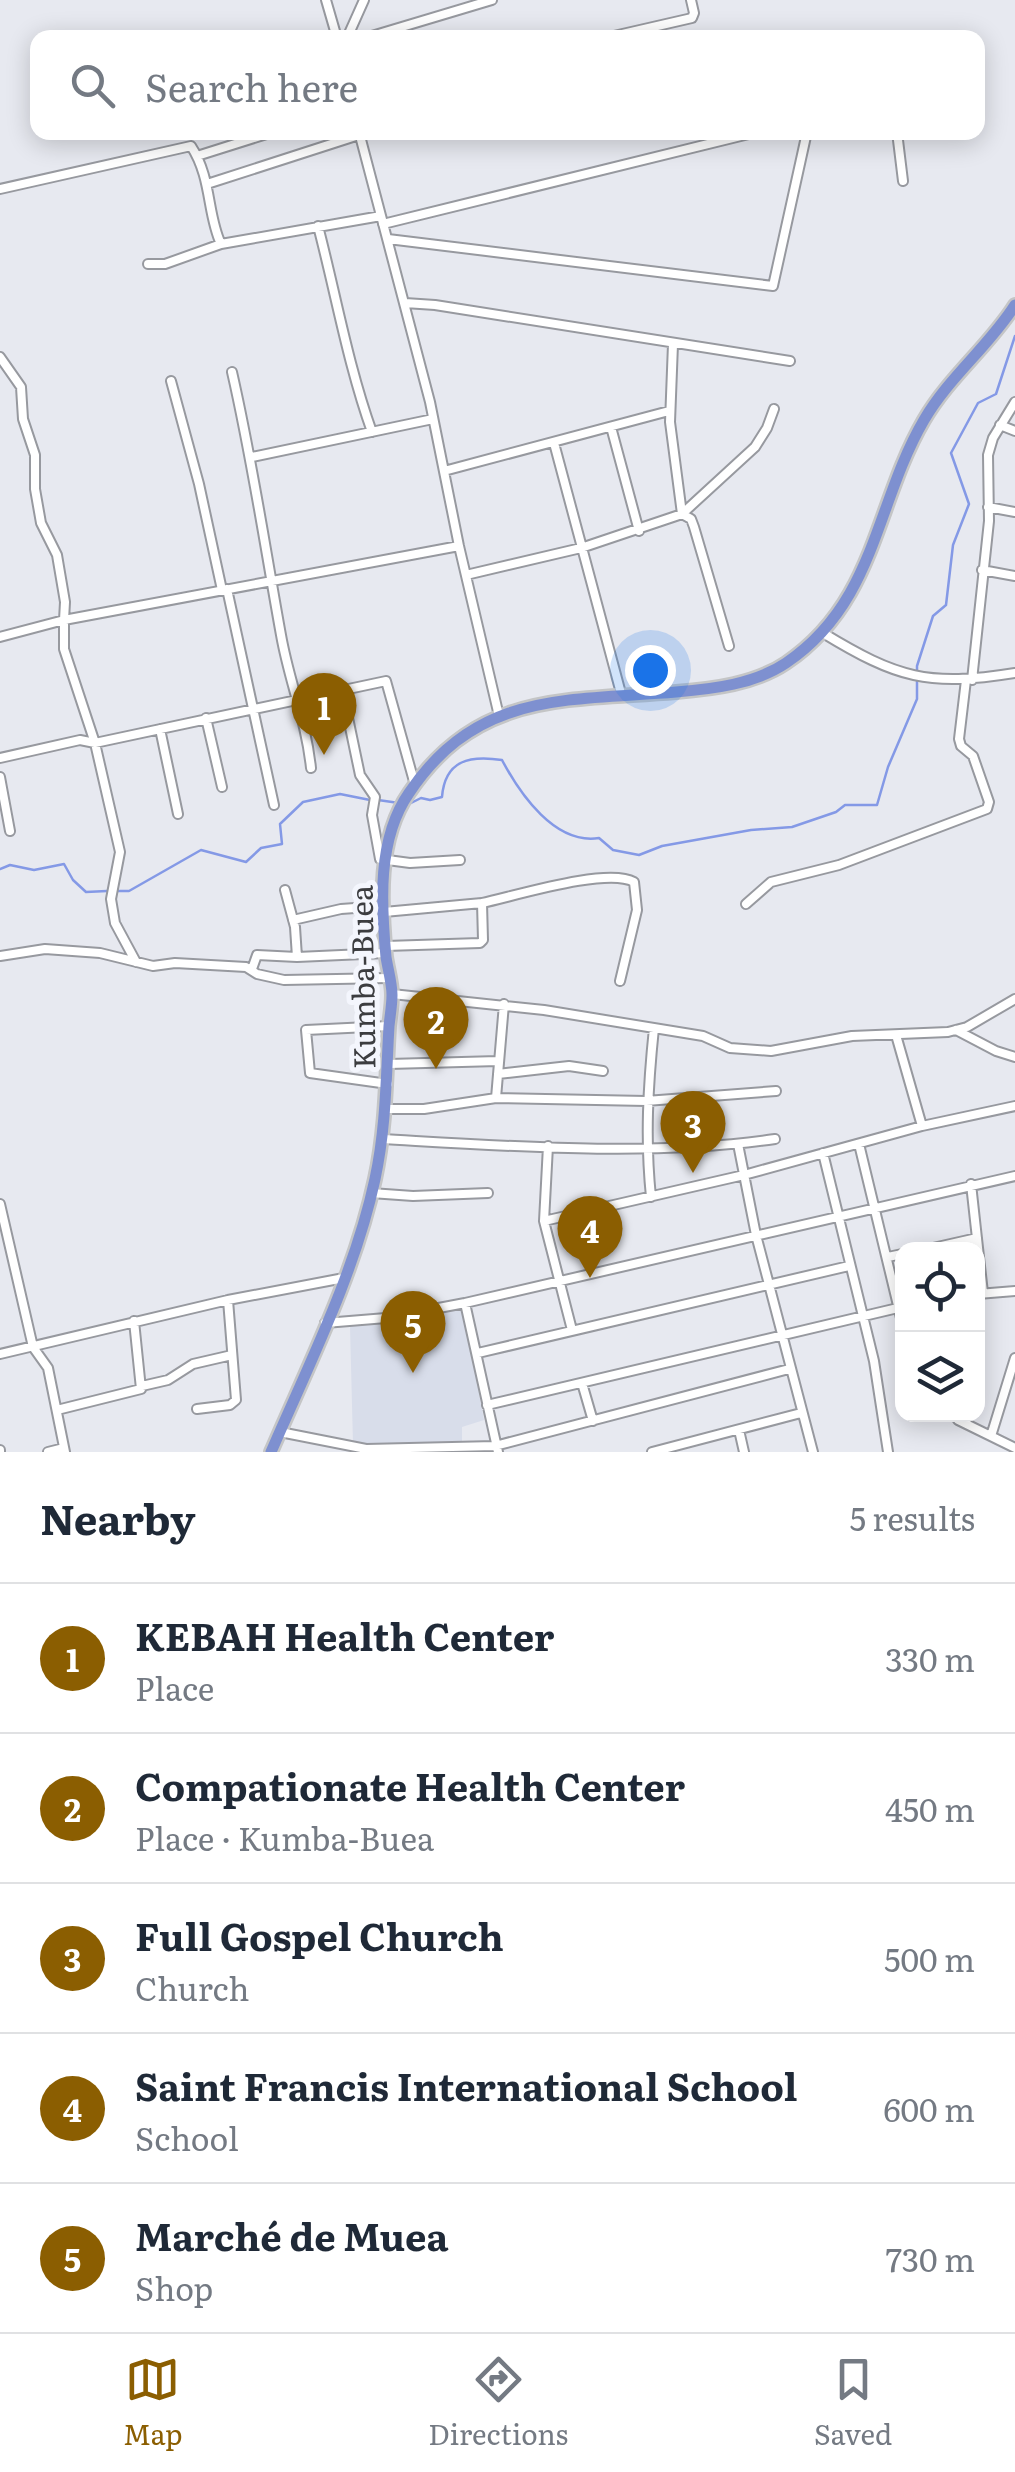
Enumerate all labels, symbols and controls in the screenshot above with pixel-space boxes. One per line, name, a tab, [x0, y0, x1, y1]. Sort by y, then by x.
search box	[30, 30, 985, 140]
text: Search here	[145, 57, 358, 114]
icon: search	[65, 58, 120, 113]
your location	[625, 645, 676, 696]
pin: 1	[292, 672, 356, 755]
street label: Kumba-Buea	[337, 884, 385, 1069]
pin: 2	[404, 986, 468, 1069]
pin: 3	[660, 1090, 726, 1173]
pin: 4	[558, 1196, 622, 1278]
map controls	[895, 1242, 985, 1422]
button: locate	[895, 1242, 985, 1332]
pin: 5	[380, 1290, 446, 1373]
button: layers	[895, 1332, 985, 1422]
text: Nearby	[40, 1486, 196, 1548]
text: 5 results	[850, 1493, 975, 1541]
text: KEBAH Health Center	[135, 1606, 554, 1663]
text: 1	[66, 1634, 79, 1682]
text: 330 m	[885, 1634, 975, 1682]
text: Place	[135, 1663, 214, 1711]
text: Compationate Health Center	[135, 1756, 685, 1813]
text: 2	[64, 1784, 81, 1832]
text: 450 m	[885, 1784, 975, 1832]
text: Place · Kumba-Buea	[135, 1813, 434, 1861]
text: Full Gospel Church	[135, 1906, 504, 1963]
text: 3	[64, 1934, 81, 1982]
text: 500 m	[884, 1934, 975, 1982]
text: Church	[135, 1963, 249, 2011]
text: Saint Francis International School	[135, 2056, 797, 2113]
text: 4	[63, 2084, 82, 2132]
text: 600 m	[883, 2084, 975, 2132]
text: School	[135, 2113, 239, 2161]
text: Marché de Muea	[135, 2206, 449, 2263]
text: 5	[64, 2234, 81, 2282]
text: 730 m	[886, 2234, 975, 2282]
text: Shop	[135, 2263, 213, 2311]
tab: Map	[123, 2352, 183, 2454]
tab: Directions	[428, 2352, 568, 2454]
tab: Saved	[814, 2352, 892, 2454]

